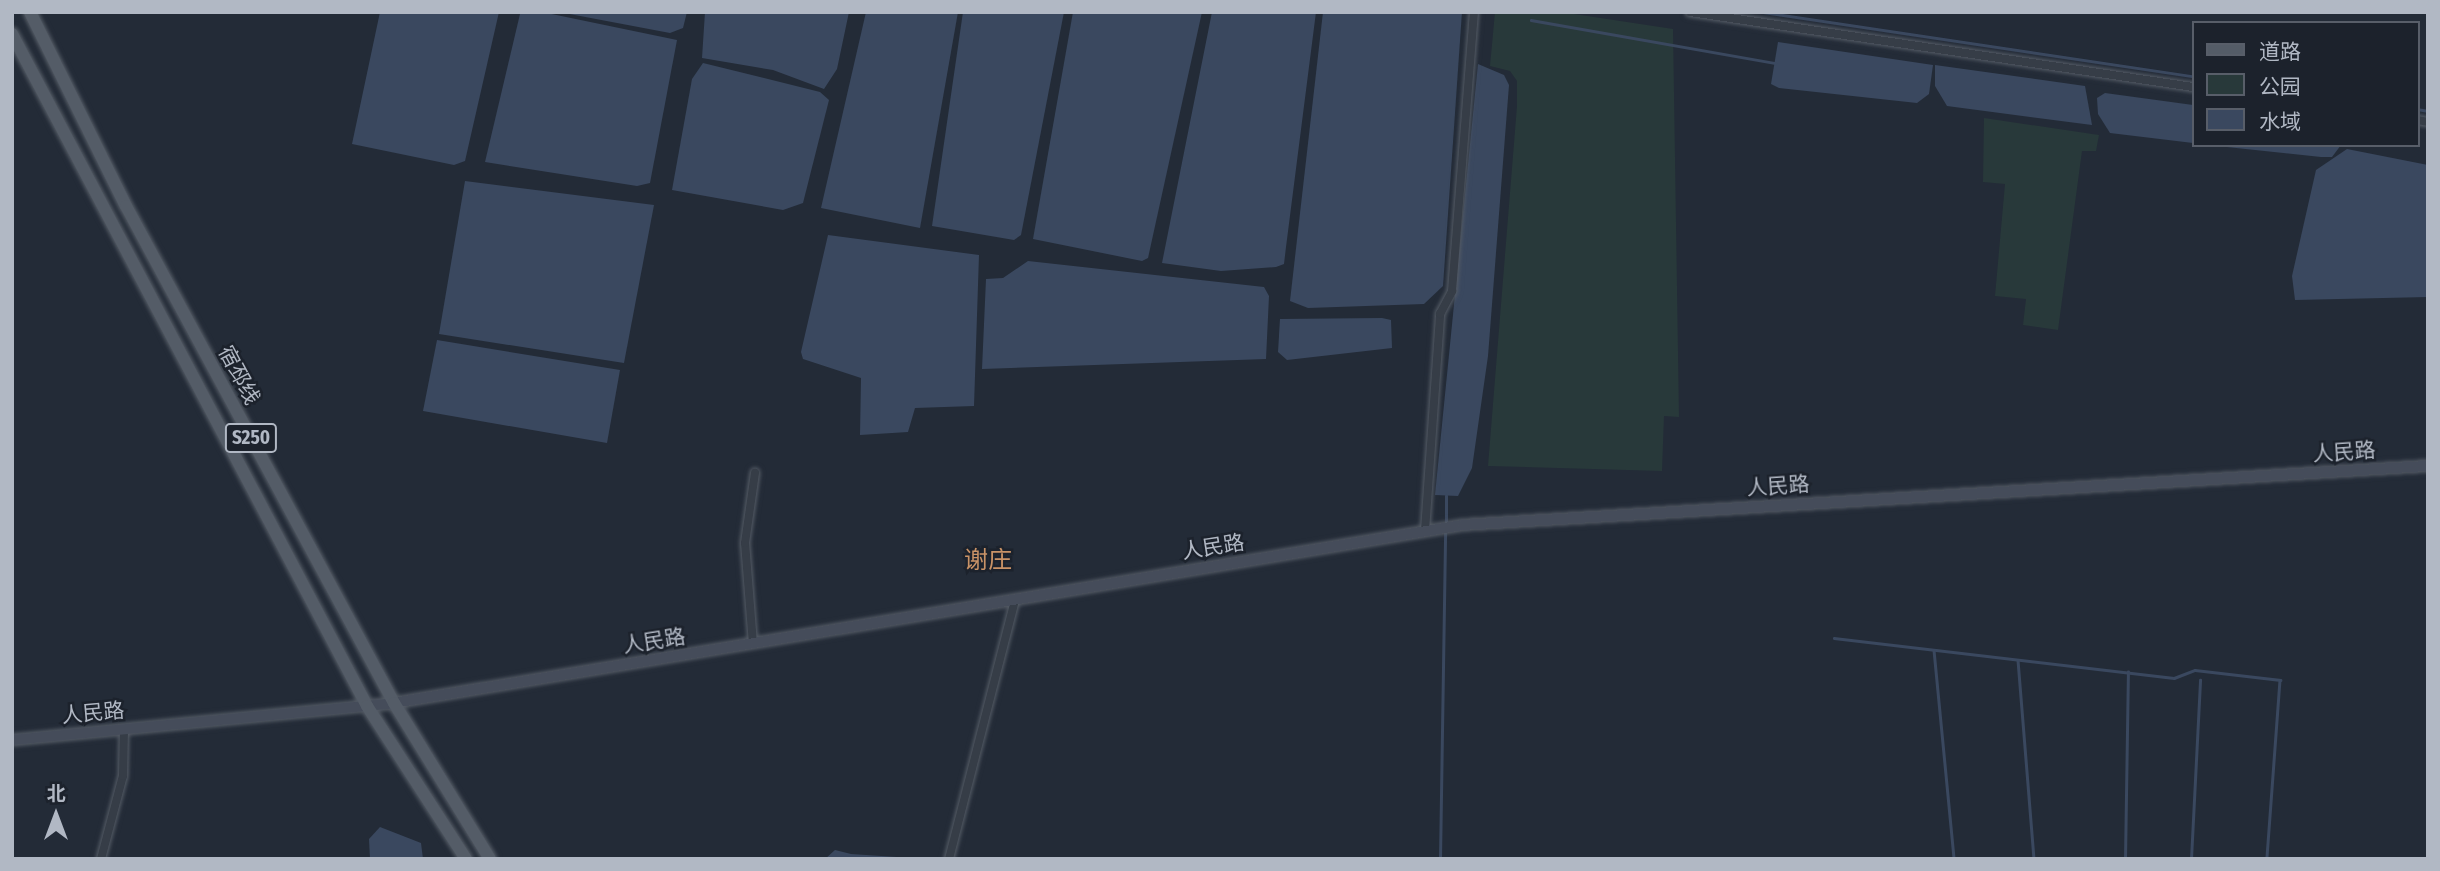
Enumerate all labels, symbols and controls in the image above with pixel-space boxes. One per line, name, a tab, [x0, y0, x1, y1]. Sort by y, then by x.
legend	[2192, 21, 2419, 147]
text: 道路	[2259, 39, 2301, 65]
text: 公园	[2259, 74, 2301, 100]
text: 水域	[2259, 109, 2301, 135]
street label: 宿邳线	[213, 341, 265, 409]
road number: S250	[225, 422, 277, 453]
street label: 人民路	[2312, 437, 2376, 467]
street label: 人民路	[1746, 471, 1810, 501]
street label: 人民路	[1180, 530, 1246, 564]
district label: 谢庄	[964, 547, 1012, 575]
street label: 人民路	[621, 624, 687, 658]
street label: 人民路	[61, 698, 125, 728]
north arrow	[21, 780, 91, 850]
text: 北	[46, 782, 66, 805]

